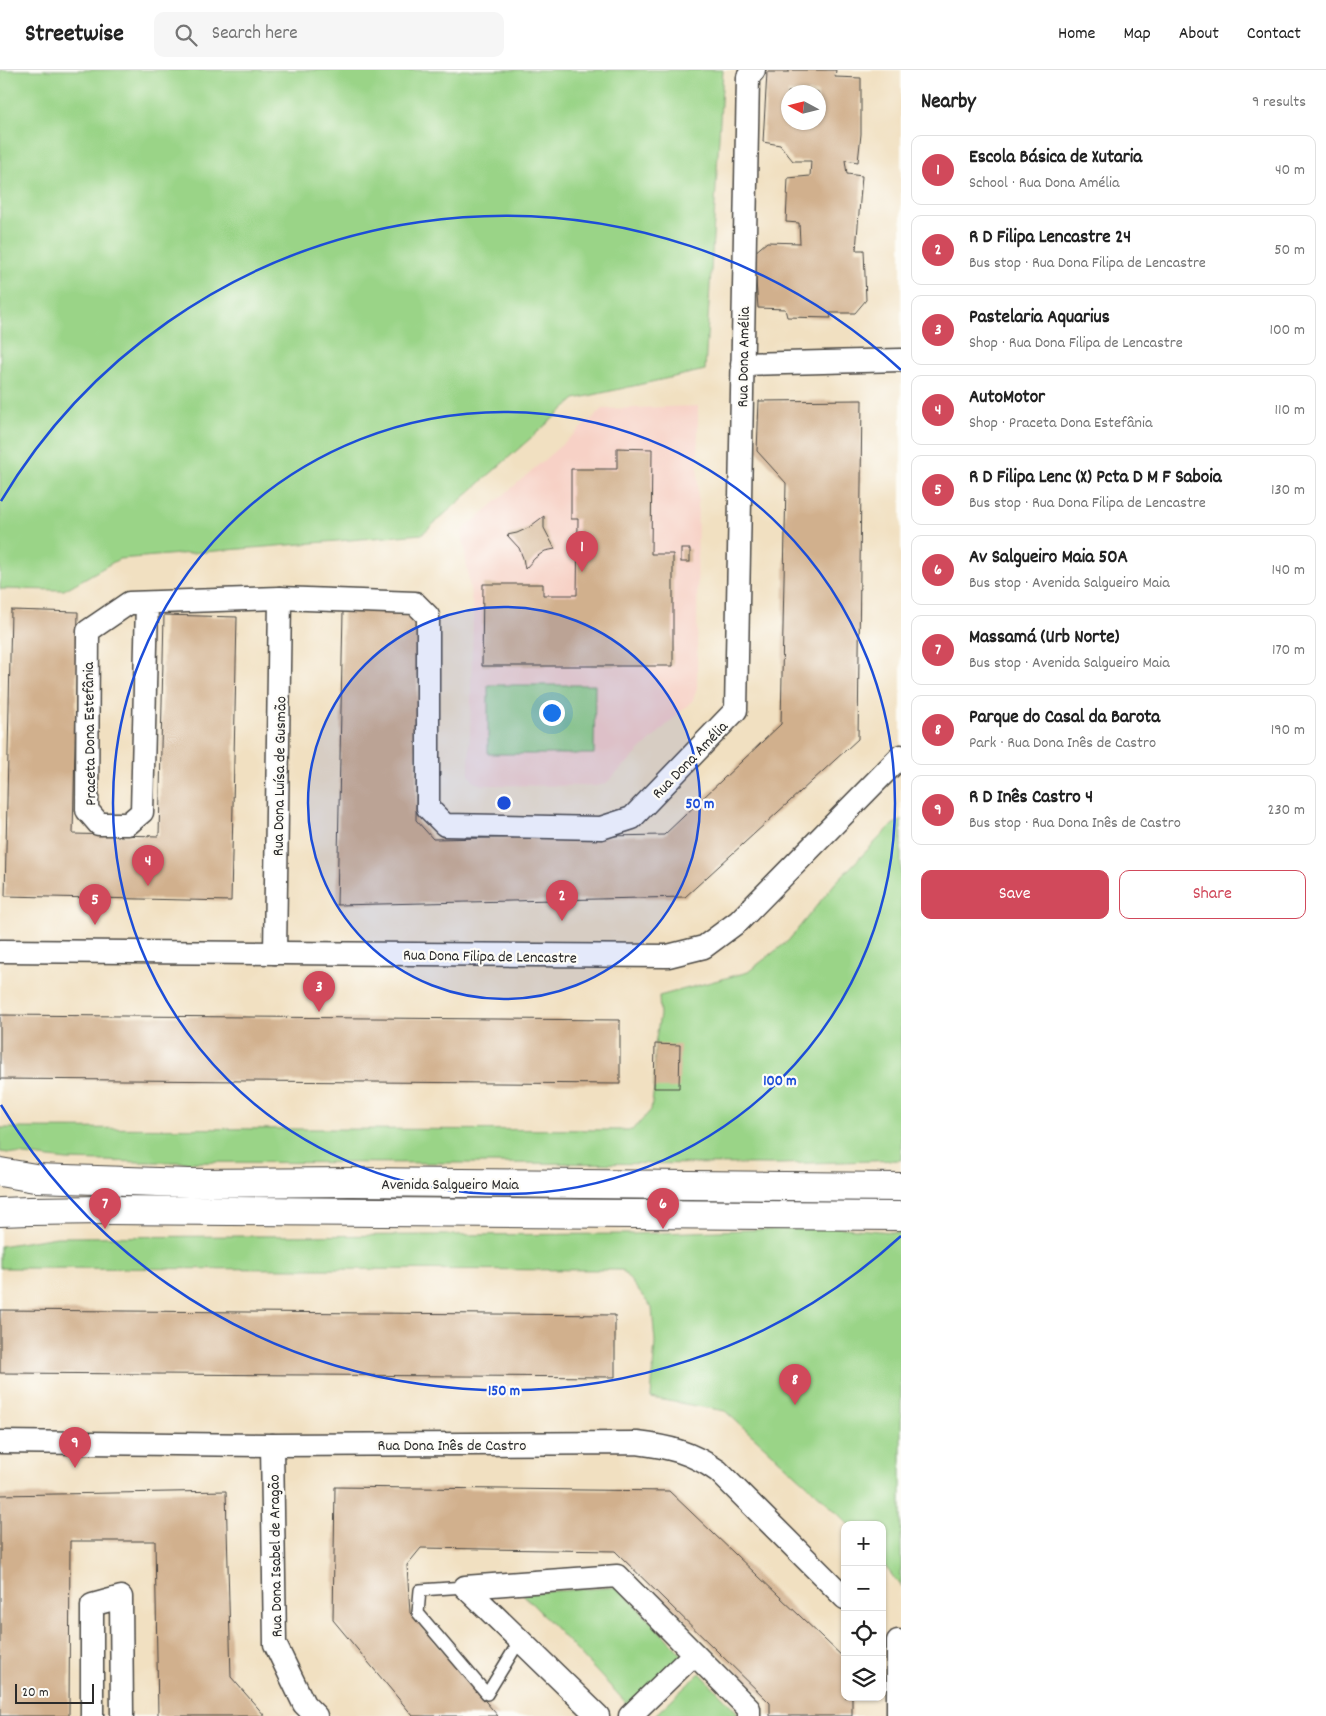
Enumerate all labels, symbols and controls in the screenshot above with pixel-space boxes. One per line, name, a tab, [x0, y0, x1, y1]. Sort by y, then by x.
search box	[154, 12, 504, 57]
text: Streetwise	[25, 18, 124, 52]
icon: search	[172, 21, 200, 49]
text: Search here	[212, 21, 298, 48]
text: Home	[1058, 22, 1095, 47]
text: Map	[1123, 22, 1151, 47]
text: About	[1179, 22, 1219, 47]
text: Contact	[1247, 22, 1301, 47]
north arrow	[781, 85, 826, 130]
text: Nearby	[921, 88, 976, 118]
text: 9 results	[1252, 91, 1306, 114]
text: Escola Básica de Xutaria	[969, 145, 1142, 172]
text: 1	[936, 159, 940, 182]
text: 40 m	[1275, 159, 1305, 182]
text: School · Rua Dona Amélia	[969, 172, 1120, 195]
text: R D Filipa Lencastre 24	[969, 225, 1131, 252]
text: 2	[935, 239, 942, 262]
text: 50 m	[1274, 239, 1305, 262]
text: Bus stop · Rua Dona Filipa de Lencastre	[969, 252, 1206, 275]
text: Pastelaria Aquarius	[969, 305, 1110, 332]
street label: Rua Dona Amélia	[732, 306, 757, 408]
text: 3	[934, 319, 942, 342]
text: 100 m	[1269, 319, 1305, 342]
text: Shop · Rua Dona Filipa de Lencastre	[969, 332, 1183, 355]
text: AutoMotor	[969, 385, 1045, 412]
text: 4	[935, 399, 941, 422]
text: 110 m	[1275, 399, 1305, 422]
text: Shop · Praceta Dona Estefânia	[969, 412, 1152, 435]
text: R D Filipa Lenc (X) Pcta D M F Saboia	[969, 465, 1222, 492]
text: 5	[934, 479, 942, 502]
text: 130 m	[1271, 479, 1305, 502]
text: Bus stop · Rua Dona Filipa de Lencastre	[969, 492, 1206, 515]
pin: 1	[566, 531, 598, 572]
text: Av Salgueiro Maia 50A	[969, 545, 1128, 572]
text: 6	[934, 559, 942, 582]
text: 140 m	[1271, 559, 1305, 582]
text: Bus stop · Avenida Salgueiro Maia	[969, 572, 1170, 595]
text: Massamá (Urb Norte)	[969, 625, 1119, 652]
text: 7	[935, 639, 941, 662]
text: 170 m	[1272, 639, 1305, 662]
text: Bus stop · Avenida Salgueiro Maia	[969, 652, 1170, 675]
street label: Praceta Dona Estefânia	[78, 661, 103, 806]
street label: Rua Dona Luísa de Gusmão	[268, 696, 293, 856]
your location	[539, 700, 565, 726]
text: Parque do Casal da Barota	[969, 705, 1160, 732]
street label: Rua Dona Amélia	[648, 716, 734, 805]
text: 8	[935, 719, 941, 742]
text: 190 m	[1271, 719, 1305, 742]
text: Park · Rua Dona Inês de Castro	[969, 732, 1156, 755]
text: R D Inês Castro 4	[969, 785, 1093, 812]
centre of rings	[495, 794, 513, 812]
text: 50 m	[686, 794, 714, 816]
text: 9	[934, 799, 942, 822]
text: 230 m	[1268, 799, 1305, 822]
text: Bus stop · Rua Dona Inês de Castro	[969, 812, 1181, 835]
pin: 4	[132, 845, 164, 886]
button: Save	[921, 870, 1109, 919]
button: Share	[1119, 870, 1306, 919]
pin: 2	[546, 880, 578, 921]
pin: 5	[79, 884, 111, 925]
street label: Rua Dona Filipa de Lencastre	[403, 944, 577, 971]
pin: 3	[303, 971, 335, 1012]
text: 100 m	[763, 1071, 797, 1093]
street label: Avenida Salgueiro Maia	[381, 1174, 519, 1197]
pin: 7	[89, 1188, 121, 1229]
pin: 6	[647, 1188, 679, 1229]
pin: 8	[779, 1364, 811, 1405]
text: 150 m	[488, 1381, 520, 1403]
pin: 9	[59, 1427, 91, 1468]
street label: Rua Dona Inês de Castro	[378, 1435, 526, 1458]
street label: Rua Dona Isabel de Aragão	[264, 1474, 289, 1638]
map controls	[841, 1521, 886, 1701]
button: +	[841, 1521, 886, 1566]
button: −	[841, 1566, 886, 1611]
button: locate	[841, 1611, 886, 1656]
button: layers	[841, 1656, 886, 1701]
scale bar	[15, 1681, 94, 1704]
text: 20 m	[22, 1683, 49, 1703]

